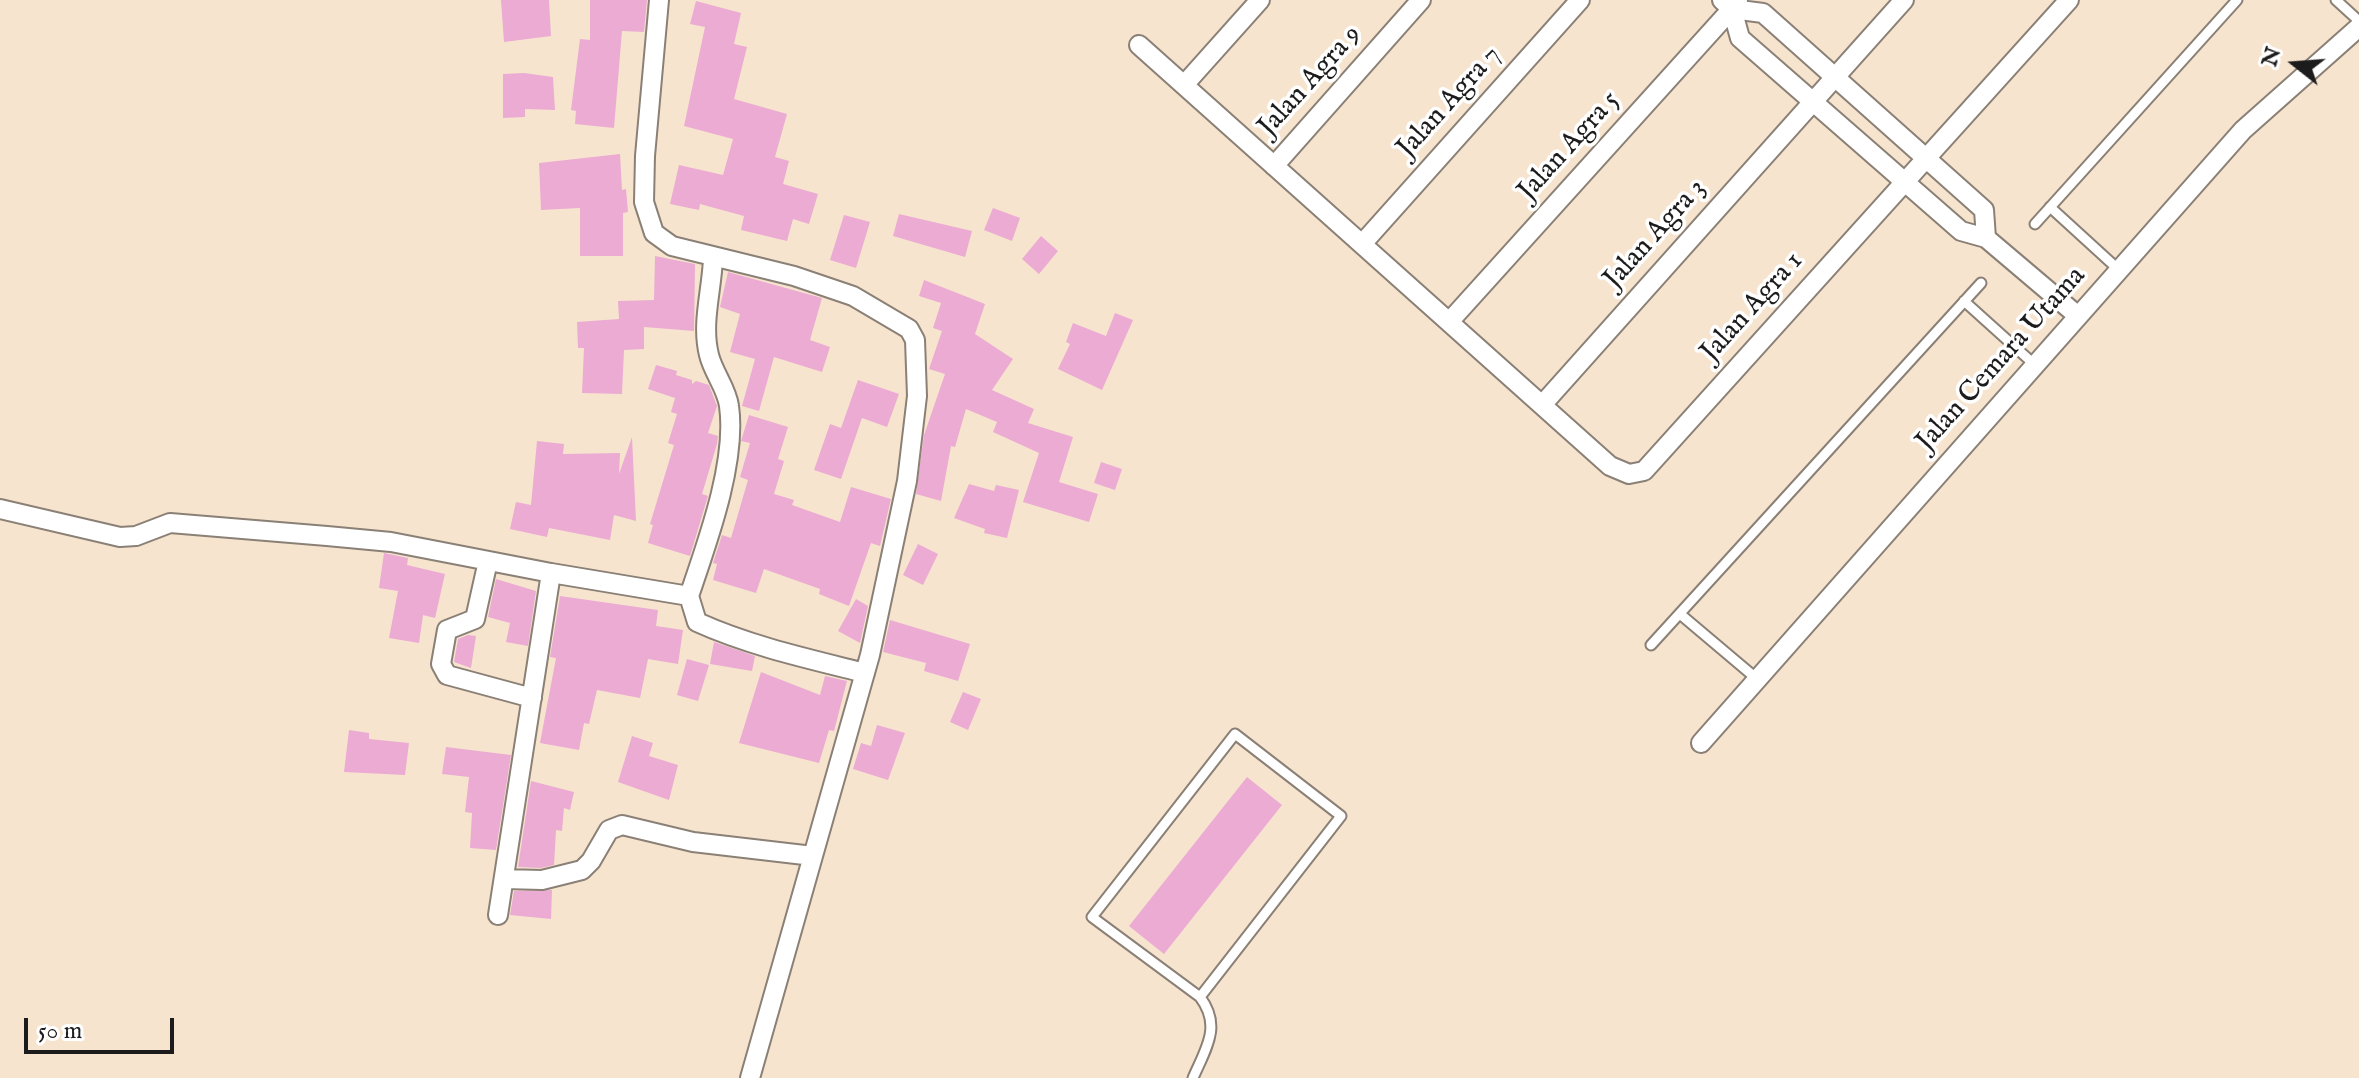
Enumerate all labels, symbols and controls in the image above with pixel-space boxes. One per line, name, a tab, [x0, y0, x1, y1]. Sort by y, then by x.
street label: Jalan Agra 9	[1252, 19, 1370, 145]
north arrow	[2255, 24, 2335, 104]
street label: Jalan Agra 7	[1391, 40, 1509, 166]
text: N	[2256, 44, 2288, 70]
street label: Jalan Agra 5	[1512, 85, 1628, 209]
street label: Jalan Agra 3	[1598, 173, 1714, 297]
street label: Jalan Agra 1	[1695, 246, 1811, 370]
street label: Jalan Cemara Utama	[1910, 261, 2094, 459]
scale bar	[28, 1002, 178, 1052]
text: 50 m	[38, 1016, 82, 1047]

